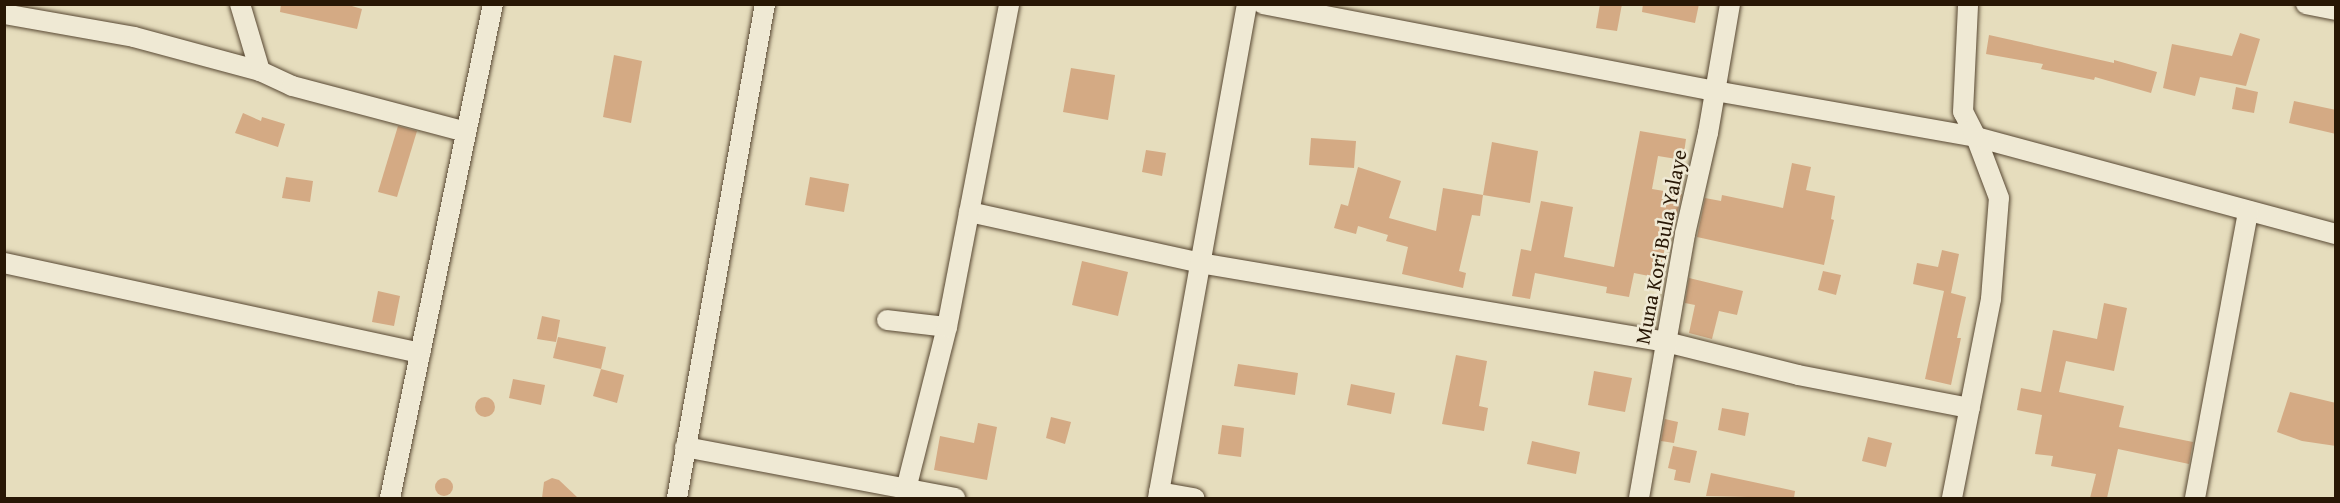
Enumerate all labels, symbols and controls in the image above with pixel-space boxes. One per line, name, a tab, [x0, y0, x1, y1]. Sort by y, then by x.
street label: Muna Kori Bula Yalaye	[1630, 147, 1692, 347]

